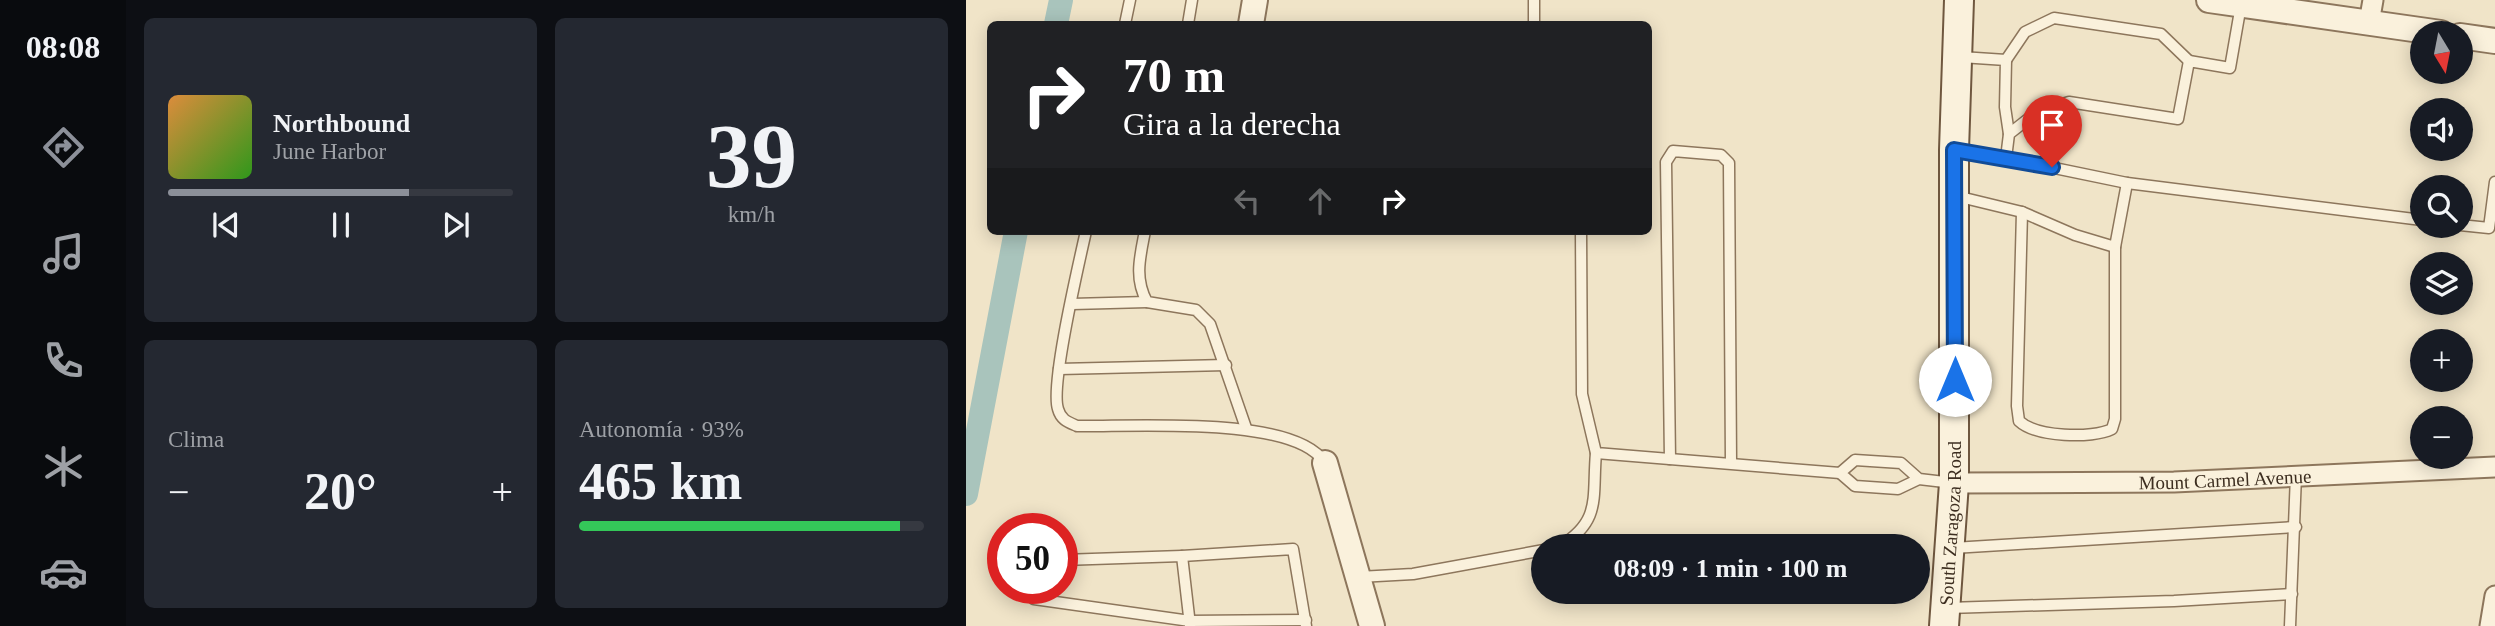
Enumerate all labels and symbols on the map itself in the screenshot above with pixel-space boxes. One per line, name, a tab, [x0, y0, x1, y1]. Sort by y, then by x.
north arrow	[2410, 21, 2473, 84]
pin	[2022, 95, 2082, 167]
position arrow	[1918, 343, 1992, 417]
street label: South Zaragoza Road	[1935, 441, 1965, 606]
street label: Mount Carmel Avenue	[2139, 466, 2312, 493]
speed limit sign: 50	[987, 513, 1078, 604]

